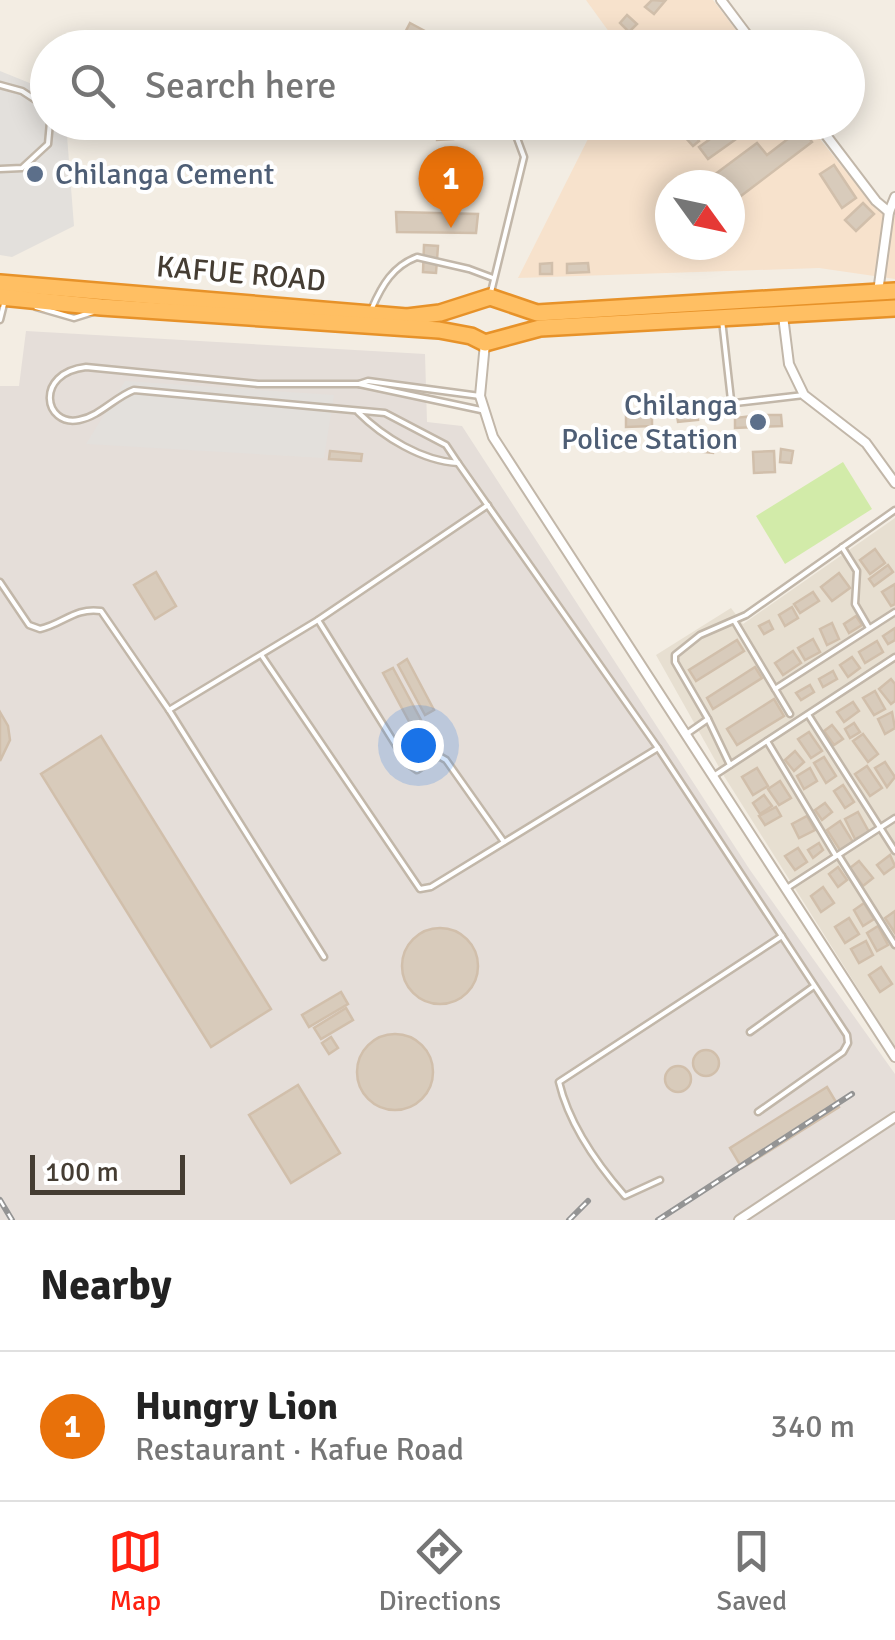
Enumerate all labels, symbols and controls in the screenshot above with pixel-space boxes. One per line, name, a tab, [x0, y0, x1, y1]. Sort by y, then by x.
search box	[30, 30, 865, 140]
icon: search	[65, 58, 120, 113]
text: Search here	[145, 62, 337, 109]
pin: 1	[418, 146, 484, 228]
place label: Chilanga Cement	[55, 156, 274, 193]
marker: Chilanga Cement	[24, 163, 46, 185]
north arrow	[655, 170, 745, 260]
street label: KAFUE ROAD	[155, 248, 327, 300]
place label: Chilanga Police Station	[561, 387, 738, 458]
marker: Chilanga Police Station	[747, 411, 769, 433]
your location	[393, 720, 444, 771]
scale bar	[30, 1150, 185, 1194]
text: 100 m	[45, 1155, 119, 1189]
text: Nearby	[40, 1260, 172, 1311]
text: Hungry Lion	[135, 1383, 338, 1430]
text: 1	[64, 1407, 81, 1446]
text: 340 m	[771, 1407, 855, 1446]
text: Restaurant · Kafue Road	[135, 1430, 464, 1469]
tab: Map	[108, 1524, 163, 1618]
tab: Directions	[379, 1524, 501, 1618]
tab: Saved	[717, 1524, 787, 1618]

